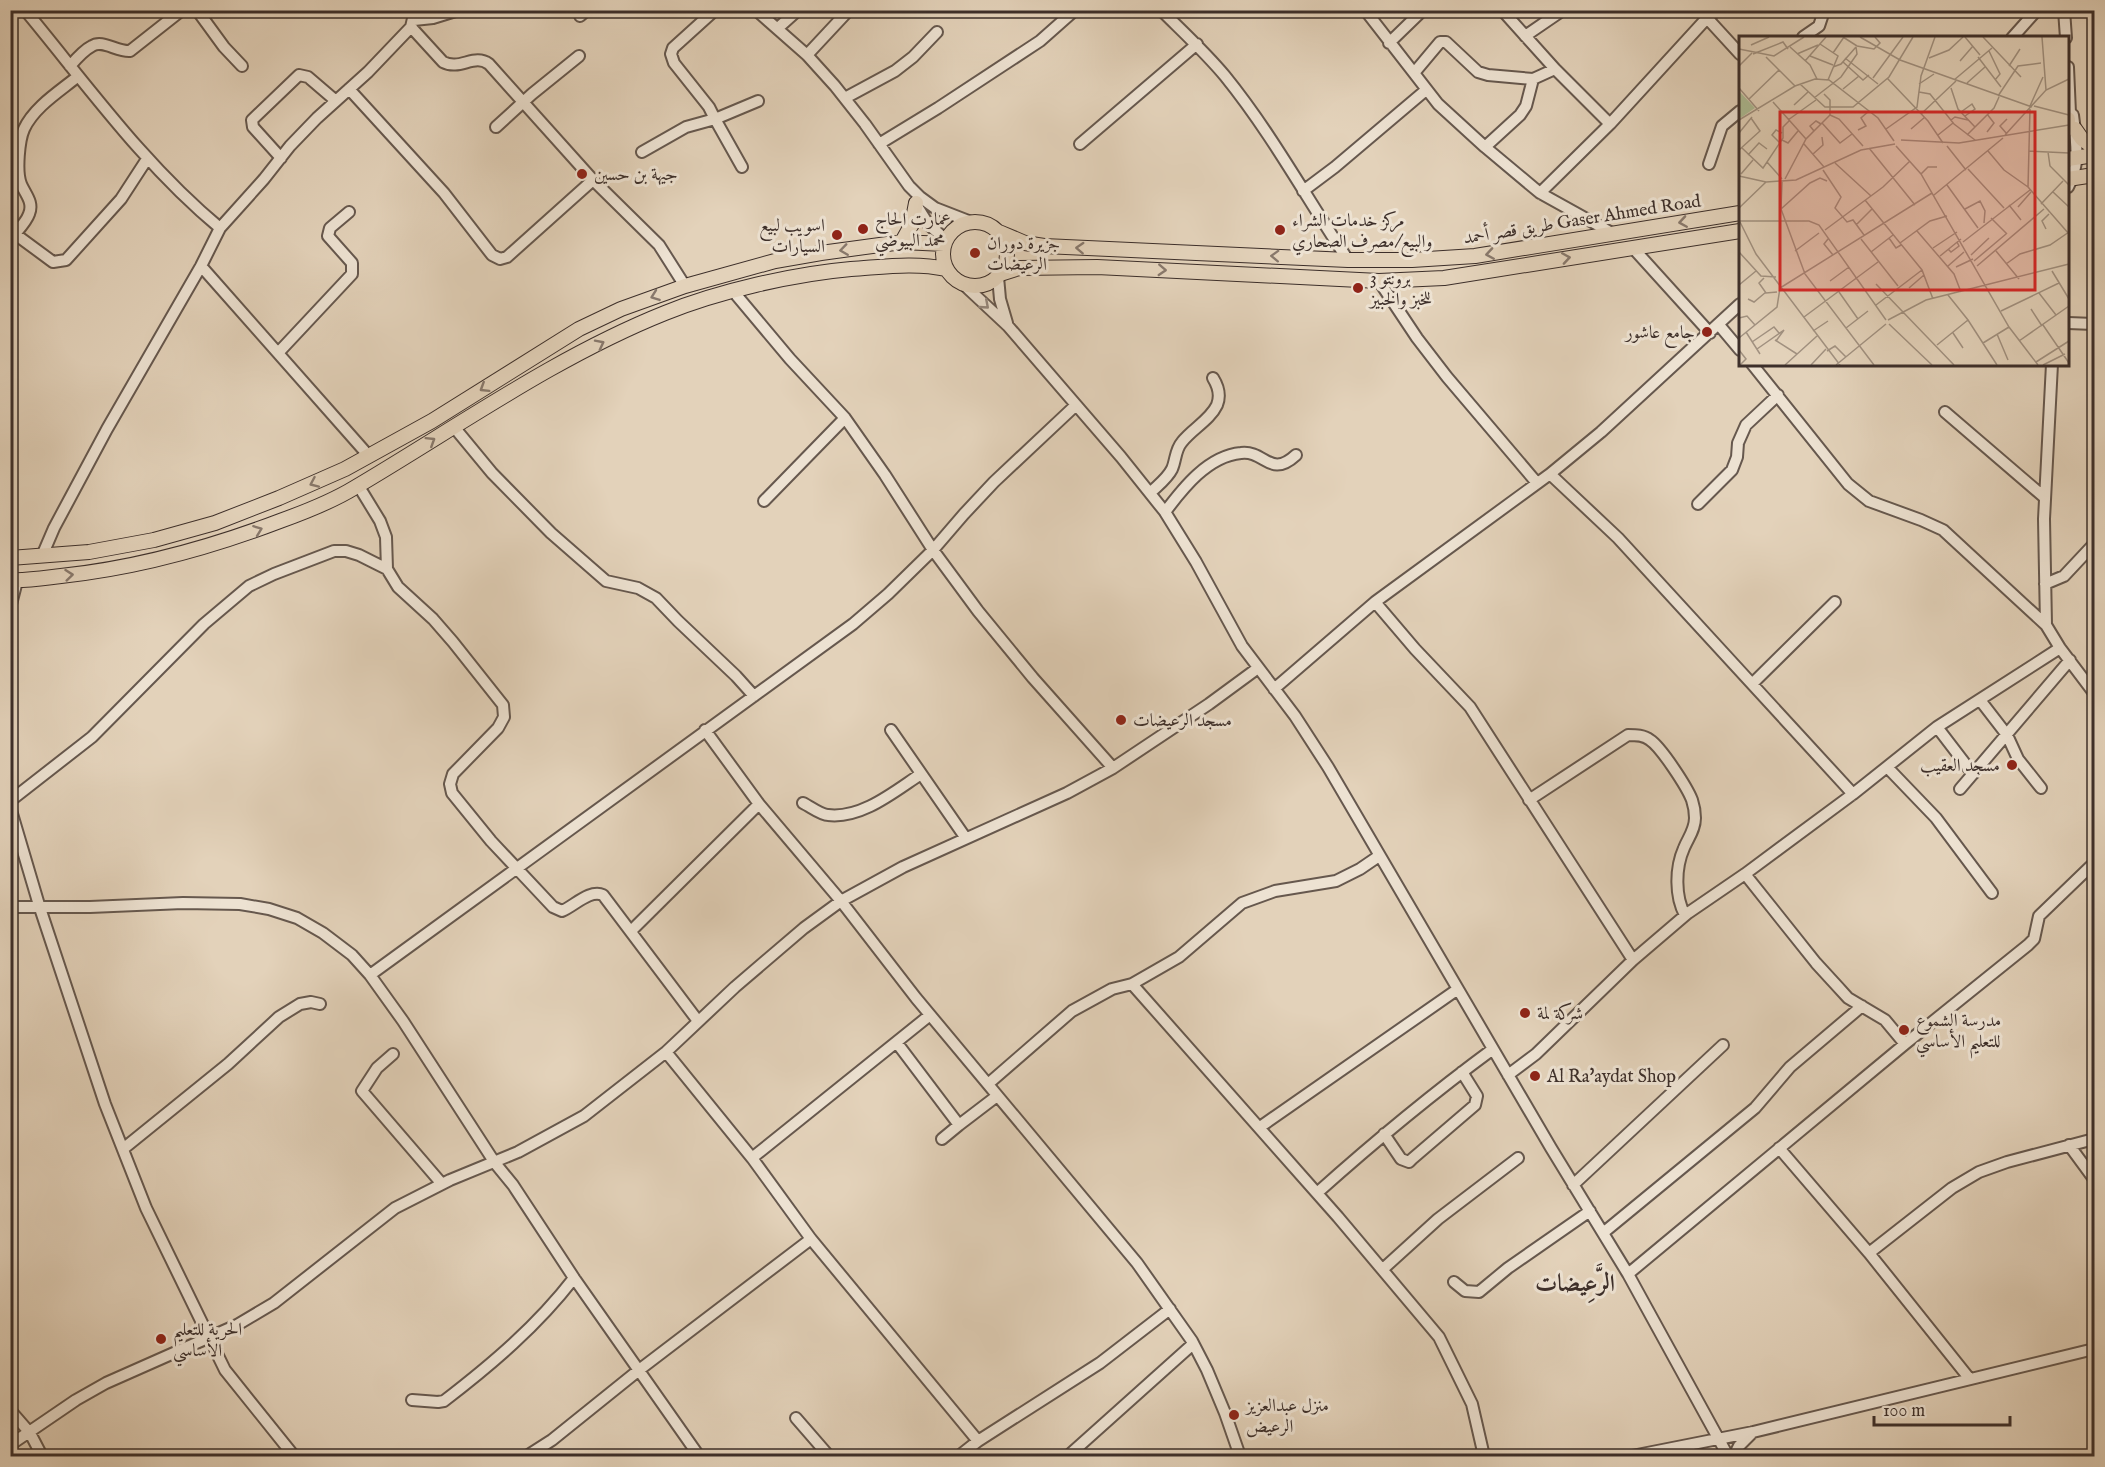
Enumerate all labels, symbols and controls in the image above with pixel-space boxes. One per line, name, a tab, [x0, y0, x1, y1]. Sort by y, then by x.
inset map	[1739, 36, 2069, 366]
place label: جيهة بن حسين	[594, 164, 678, 187]
marker: جيهة بن حسين	[575, 167, 589, 181]
street label: طريق قصر أحمد Gaser Ahmed Road	[1461, 187, 1703, 251]
place label: عمارت الحاج محمد البيوضي	[875, 209, 951, 257]
place label: مركز خدمات الشراء والبيع/مصرف الصحاري	[1292, 210, 1433, 257]
place label: اسويب لبيع السيارات	[759, 215, 825, 259]
one-way arrow	[1678, 215, 1688, 228]
marker: عمارت الحاج محمد البيوضي	[856, 222, 870, 236]
marker: مركز خدمات الشراء والبيع/مصرف الصحاري	[1273, 223, 1287, 237]
marker: اسويب لبيع السيارات	[830, 228, 844, 242]
place label: جزيرة دوران الرعيضات	[987, 233, 1060, 277]
one-way arrow	[1075, 241, 1084, 254]
one-way arrow	[840, 243, 849, 255]
marker: جزيرة دوران الرعيضات	[968, 246, 982, 260]
one-way arrow	[1486, 247, 1495, 259]
one-way arrow	[1270, 250, 1279, 263]
one-way arrow	[1561, 253, 1570, 265]
one-way arrow	[1158, 264, 1167, 277]
place label: برونتو 3 للخبز والخبيز	[1368, 268, 1432, 312]
marker: برونتو 3 للخبز والخبيز	[1351, 281, 1365, 295]
one-way arrow	[650, 289, 661, 302]
one-way arrow	[978, 298, 988, 309]
place label: جامع عاشور	[1623, 322, 1695, 348]
marker: جامع عاشور	[1700, 325, 1714, 339]
one-way arrow	[593, 339, 604, 351]
one-way arrow	[480, 380, 490, 392]
one-way arrow	[425, 437, 435, 449]
one-way arrow	[309, 475, 320, 487]
one-way arrow	[252, 524, 263, 537]
one-way arrow	[64, 569, 73, 582]
place label: مسجد الرعيضات	[1133, 710, 1232, 733]
marker: مسجد الرعيضات	[1114, 713, 1128, 727]
place label: مسجد العقيب	[1920, 755, 2000, 778]
marker: مسجد العقيب	[2005, 758, 2019, 772]
place label: شركة لمة	[1537, 1002, 1583, 1026]
marker: شركة لمة	[1518, 1006, 1532, 1020]
place label: مدرسة الشموع للتعليم الأساسي	[1916, 1010, 2001, 1059]
marker: مدرسة الشموع للتعليم الأساسي	[1897, 1023, 1911, 1037]
place label: Al Ra'aydat Shop	[1546, 1066, 1676, 1089]
marker: Al Ra'aydat Shop	[1528, 1069, 1542, 1083]
district label: الرَّعِيضات	[1535, 1263, 1615, 1303]
place label: الحرية للتعليم الأساسي	[173, 1319, 242, 1367]
marker: الحرية للتعليم الأساسي	[154, 1332, 168, 1346]
scale bar	[1874, 1389, 2010, 1427]
place label: منزل عبدالعزيز الرعيض	[1244, 1395, 1329, 1439]
text: 100 m	[1883, 1400, 1925, 1423]
marker: منزل عبدالعزيز الرعيض	[1227, 1408, 1241, 1422]

